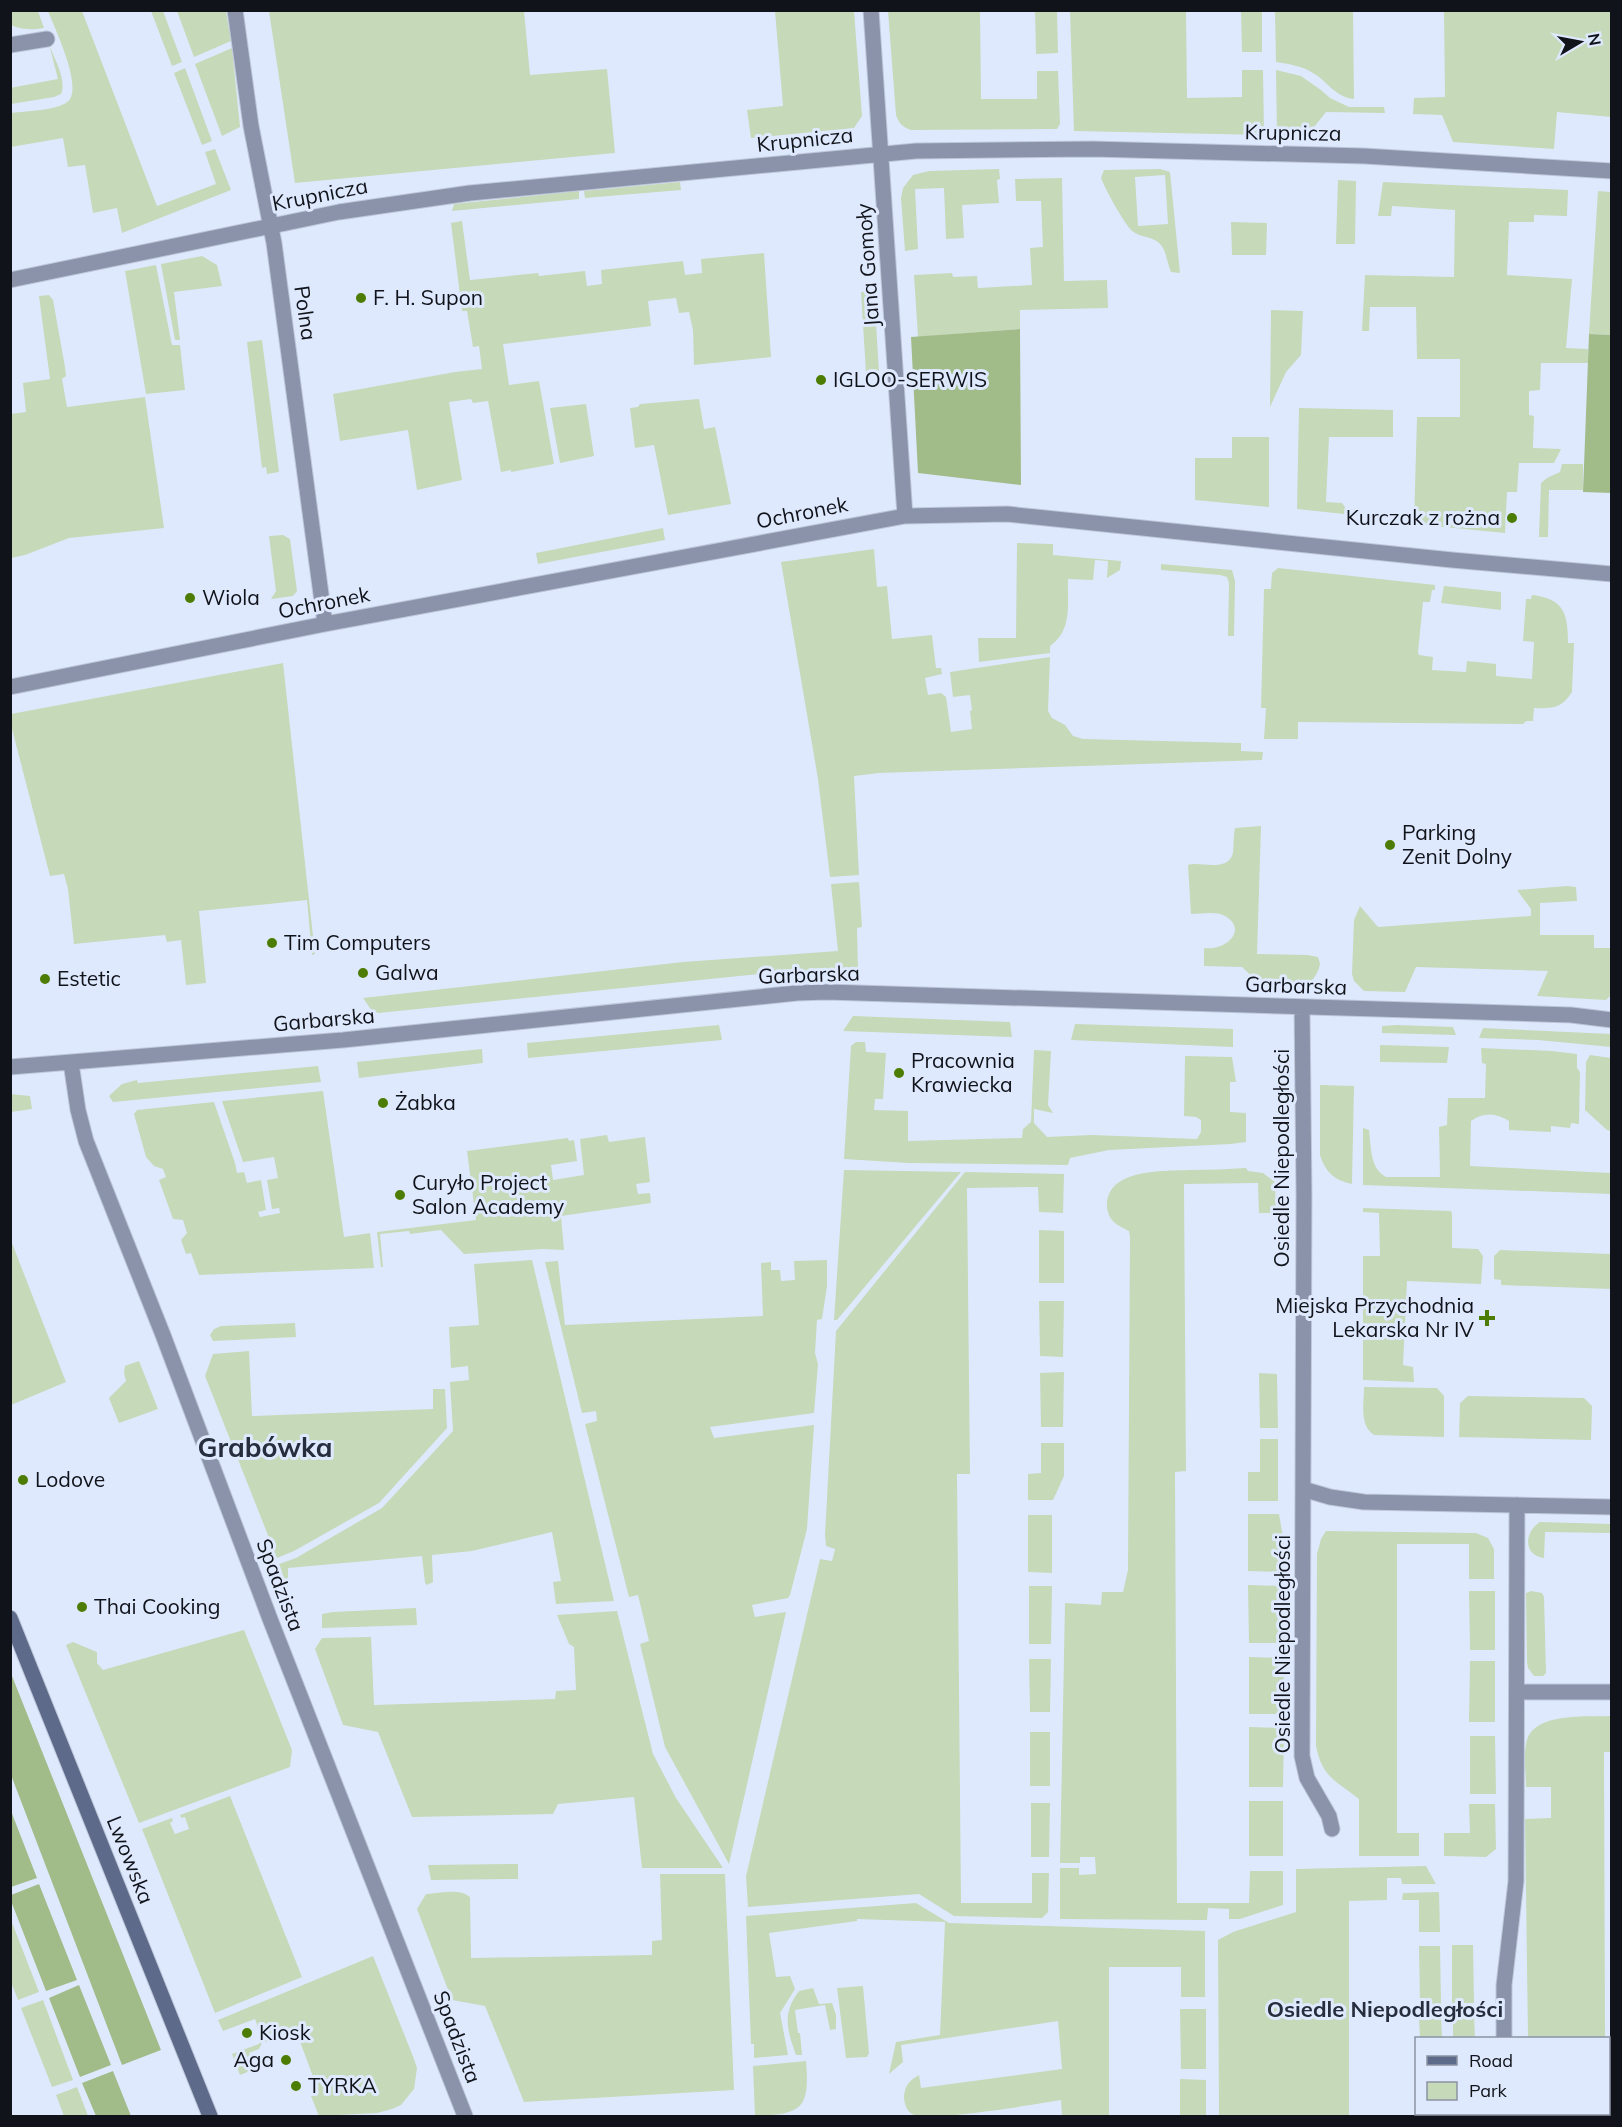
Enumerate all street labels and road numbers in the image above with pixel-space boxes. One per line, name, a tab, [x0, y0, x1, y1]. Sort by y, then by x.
street label: Krupnicza	[1244, 118, 1342, 146]
street label: Krupnicza	[755, 121, 854, 157]
street label: Krupnicza	[270, 172, 370, 216]
street label: Jana Gomoły	[850, 202, 884, 328]
street label: Polna	[289, 284, 323, 342]
street label: Ochronek	[754, 490, 850, 534]
street label: Ochronek	[276, 580, 372, 624]
street label: Garbarska	[758, 959, 860, 989]
street label: Garbarska	[1245, 970, 1347, 1000]
street label: Garbarska	[272, 1002, 376, 1036]
street label: Osiedle Niepodległości	[1268, 1049, 1294, 1267]
street label: Spadzista	[251, 1535, 310, 1635]
street label: Osiedle Niepodległości	[1269, 1535, 1295, 1753]
street label: Lwowska	[102, 1812, 160, 1907]
street label: Spadzista	[428, 1987, 487, 2087]

